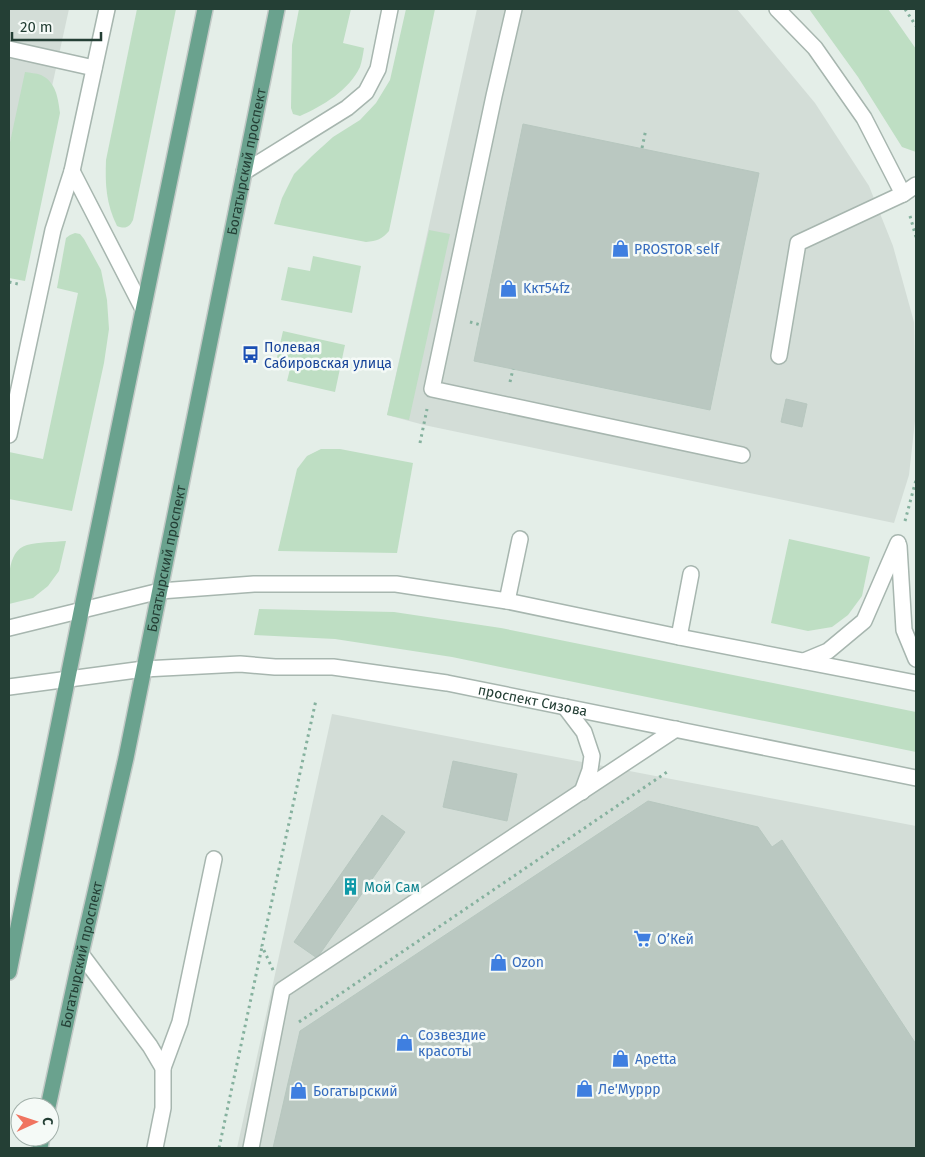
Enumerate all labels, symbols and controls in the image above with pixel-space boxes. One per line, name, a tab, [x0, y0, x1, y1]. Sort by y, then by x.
scale bar	[12, 10, 101, 42]
text: 20 m	[20, 18, 53, 36]
street label: Богатырский проспект	[223, 86, 269, 237]
shop icon: PROSTOR self	[610, 239, 630, 259]
place label: PROSTOR self	[634, 241, 720, 258]
shop icon: Kкт54fz	[499, 278, 519, 298]
place label: Kкт54fz	[523, 280, 570, 297]
place label: Полевая Сабировская улица	[264, 339, 392, 372]
bus stop icon: Полевая Сабировская улица	[240, 345, 260, 365]
street label: Богатырский проспект	[143, 483, 189, 634]
street label: проспект Сизова	[476, 681, 589, 720]
building icon: Мой Сам	[340, 877, 360, 897]
street label: Богатырский проспект	[57, 879, 106, 1029]
place label: Мой Сам	[364, 879, 420, 896]
supermarket icon: О’Кей	[633, 929, 653, 949]
place label: О’Кей	[657, 931, 694, 948]
shop icon: Ozon	[488, 952, 508, 972]
place label: Ozon	[512, 954, 544, 971]
place label: Созвездие красоты	[418, 1027, 486, 1060]
shop icon: Созвездие красоты	[394, 1033, 414, 1053]
shop icon: Apetta	[611, 1049, 631, 1069]
place label: Apetta	[635, 1051, 677, 1068]
shop icon: Ле'Муррр	[574, 1079, 594, 1099]
shop icon: Богатырский	[289, 1081, 309, 1101]
place label: Ле'Муррр	[598, 1081, 661, 1098]
place label: Богатырский	[313, 1083, 398, 1100]
north arrow	[10, 1097, 60, 1147]
text: С	[39, 1117, 56, 1126]

